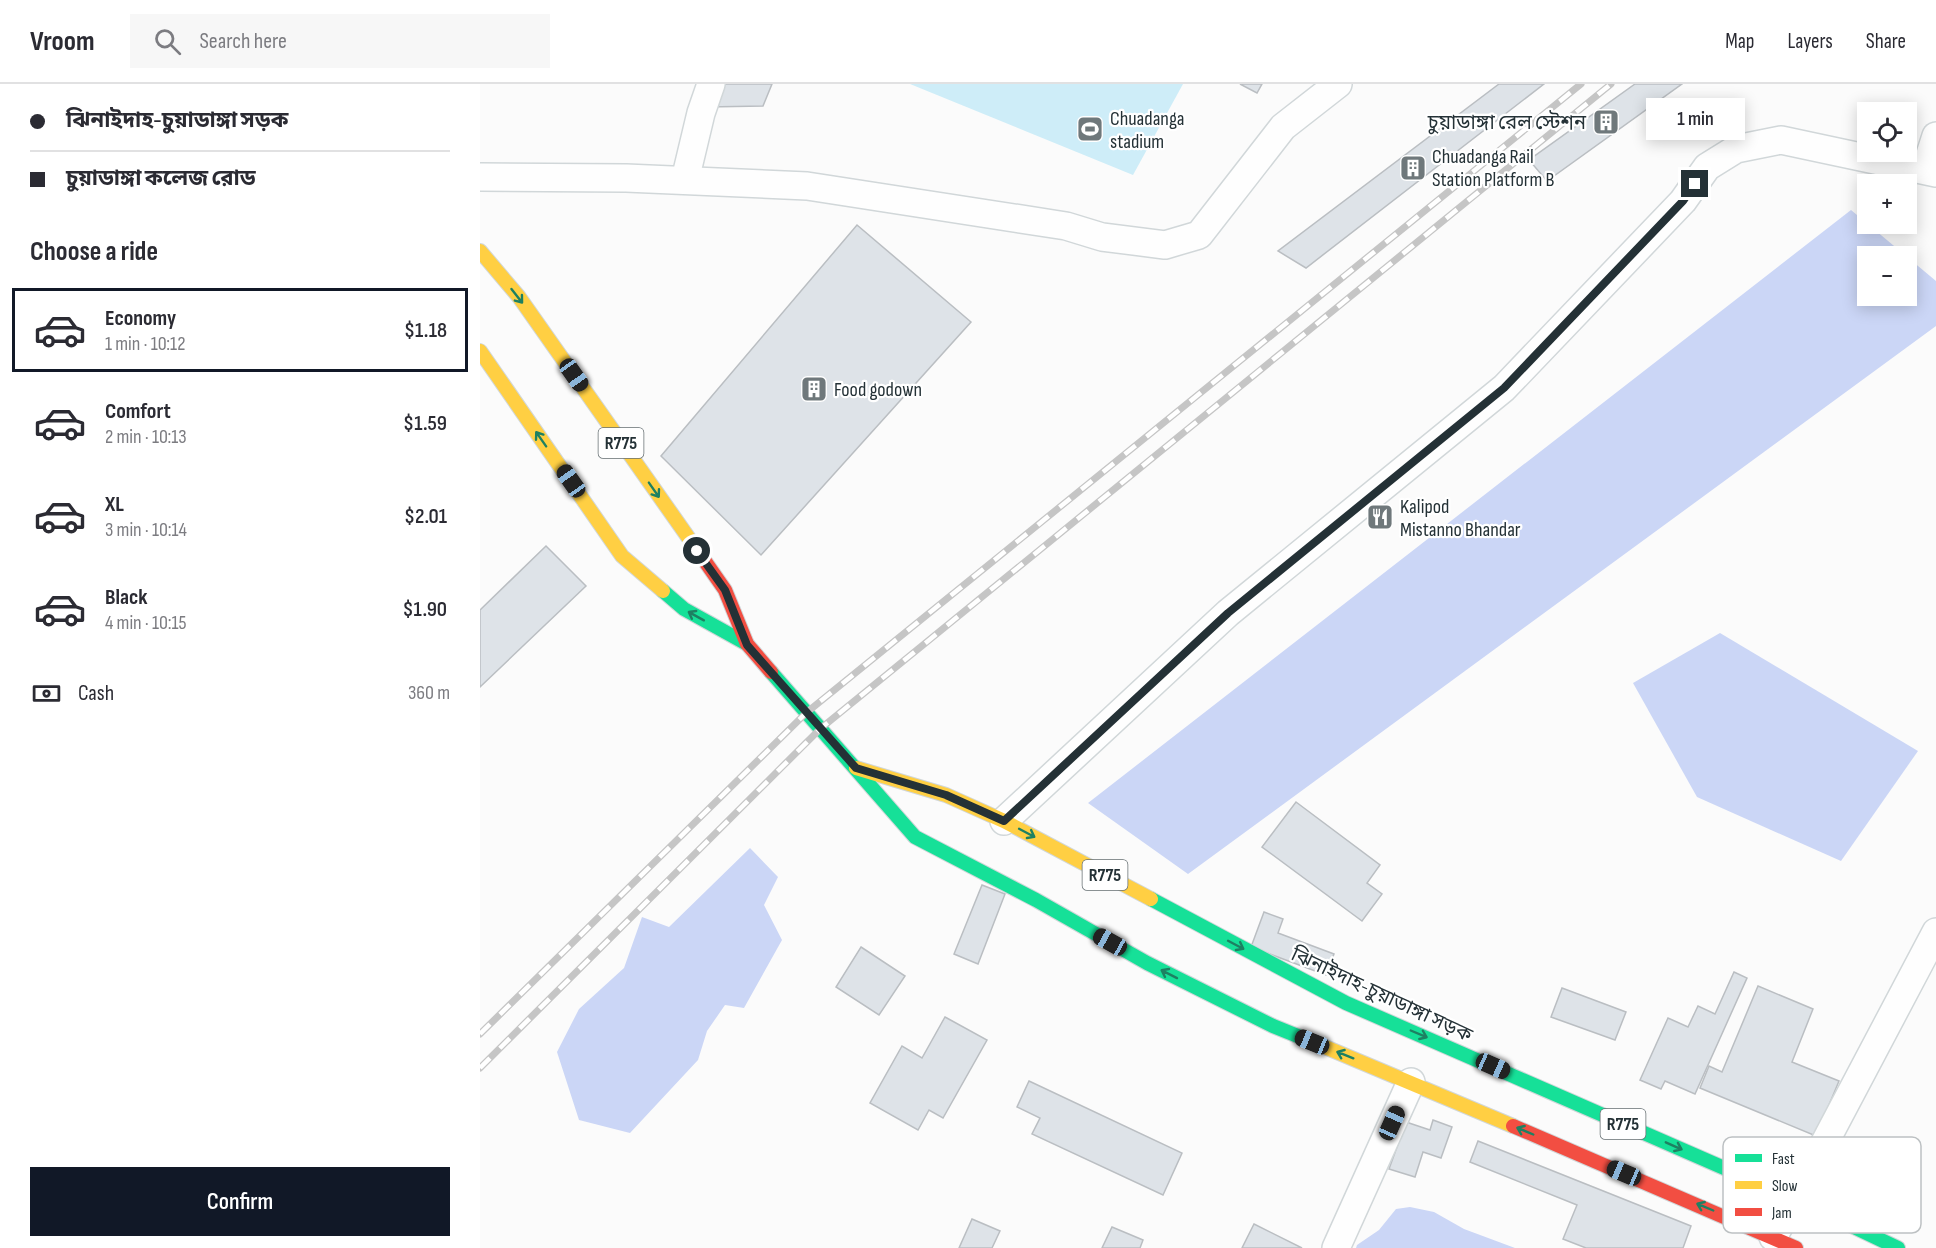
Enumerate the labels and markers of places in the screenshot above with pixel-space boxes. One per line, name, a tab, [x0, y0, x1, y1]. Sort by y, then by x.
place label: Chuadanga stadium	[1110, 107, 1184, 154]
building icon: চুয়াডাঙ্গা রেল স্টেশন	[1591, 107, 1621, 137]
place label: চুয়াডাঙ্গা রেল স্টেশন	[1427, 110, 1587, 135]
sports icon: Chuadanga stadium	[1075, 114, 1105, 144]
place label: Chuadanga Rail Station Platform B	[1432, 145, 1554, 192]
building icon: Chuadanga Rail Station Platform B	[1398, 153, 1428, 183]
building icon: Food godown	[799, 374, 829, 404]
place label: Food godown	[834, 378, 922, 402]
place label: Kalipod Mistanno Bhandar	[1400, 495, 1521, 542]
restaurant icon: Kalipod Mistanno Bhandar	[1365, 502, 1395, 532]

